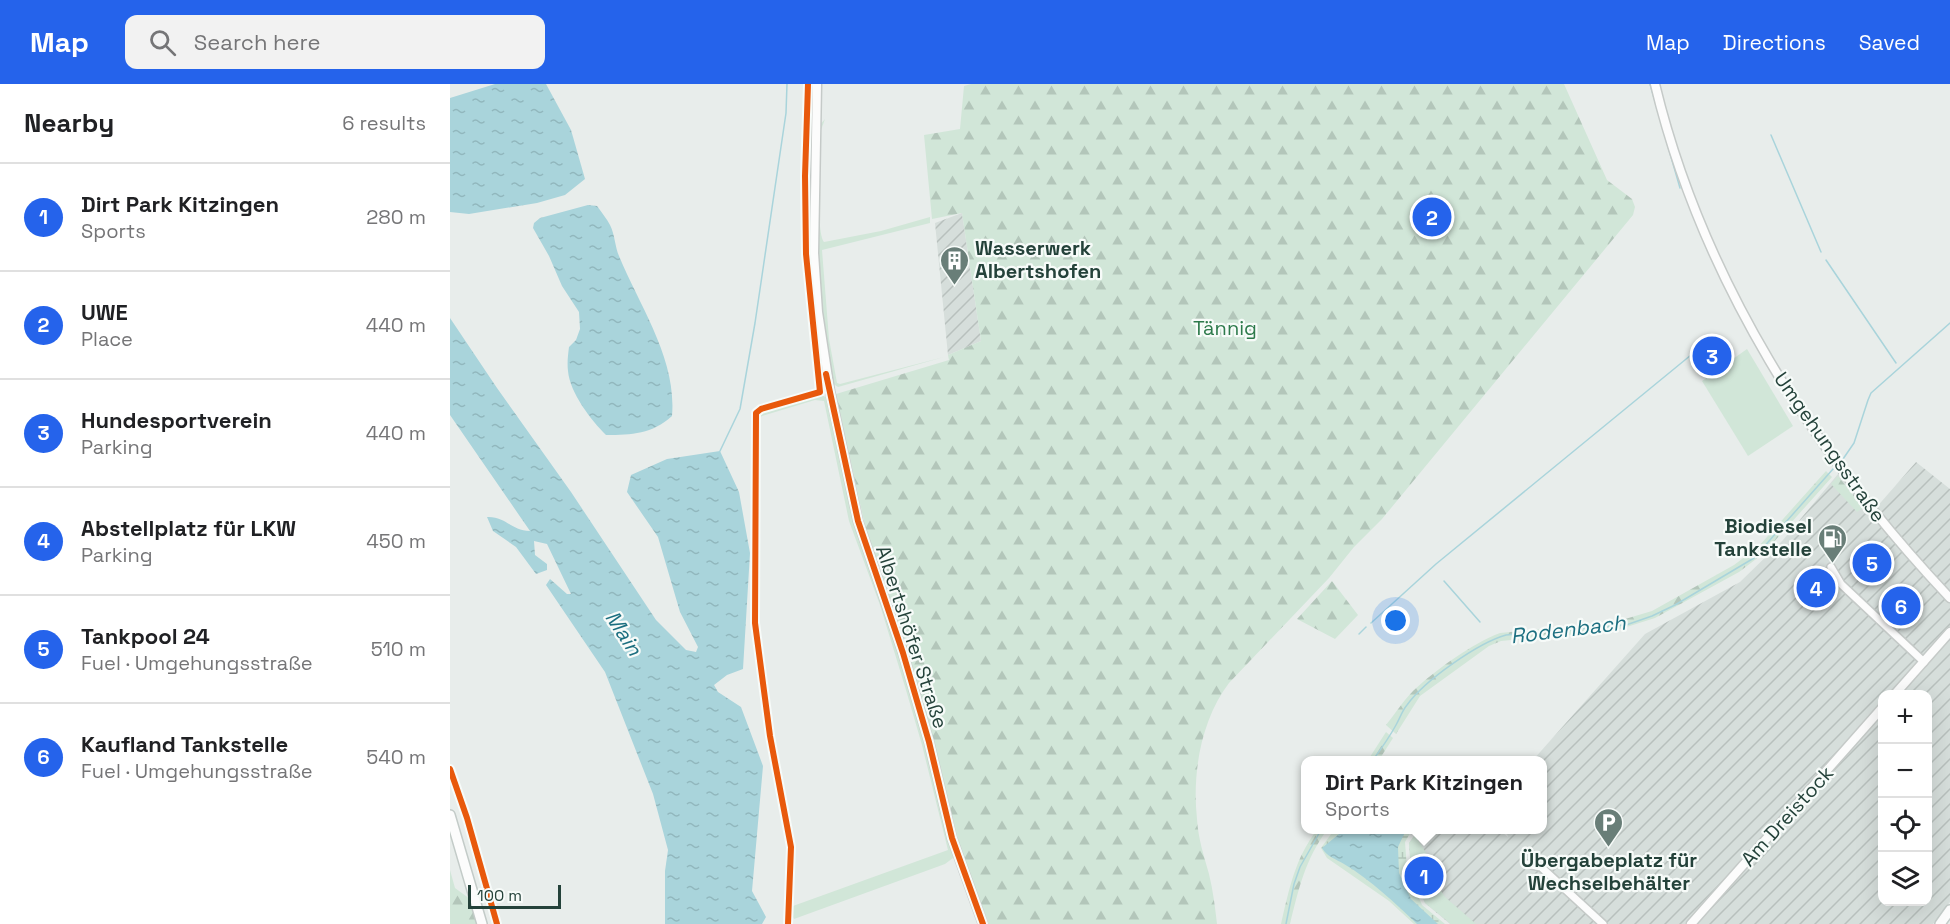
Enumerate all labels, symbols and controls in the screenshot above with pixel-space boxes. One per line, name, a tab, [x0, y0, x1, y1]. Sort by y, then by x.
search box	[125, 15, 545, 69]
text: Map	[30, 24, 89, 60]
icon: search	[146, 26, 179, 59]
text: Search here	[194, 28, 321, 56]
text: Map	[1646, 29, 1690, 56]
text: Directions	[1723, 29, 1826, 56]
text: Saved	[1859, 29, 1920, 56]
text: Nearby	[24, 106, 114, 140]
text: 6 results	[342, 110, 426, 136]
text: Dirt Park Kitzingen	[81, 190, 279, 218]
pin: 2	[1412, 194, 1452, 240]
text: 1	[39, 204, 48, 230]
text: 280 m	[366, 204, 426, 230]
text: Sports	[81, 218, 146, 244]
place label: Wasserwerk Albertshofen	[975, 235, 1101, 284]
building icon: Wasserwerk Albertshofen	[938, 244, 970, 286]
text: UWE	[81, 298, 128, 326]
text: 2	[38, 312, 49, 338]
text: 440 m	[366, 312, 426, 338]
park label: Tännig	[1193, 315, 1257, 341]
text: Place	[81, 326, 133, 352]
pin: 3	[1692, 334, 1732, 378]
street label: Umgehungsstraße	[1768, 367, 1892, 527]
text: Hundesportverein	[81, 406, 272, 434]
text: 3	[37, 420, 50, 446]
text: 440 m	[366, 420, 426, 446]
text: Parking	[81, 434, 153, 460]
place label: Biodiesel Tankstelle	[1714, 513, 1812, 562]
text: Abstellplatz für LKW	[81, 514, 296, 542]
fuel station icon: Biodiesel Tankstelle	[1817, 522, 1849, 564]
text: 4	[37, 528, 50, 554]
text: 450 m	[366, 528, 426, 554]
pin: 5	[1852, 540, 1892, 586]
text: Parking	[81, 542, 153, 568]
street label: Albertshöfer Straße	[870, 542, 954, 732]
pin: 4	[1796, 566, 1836, 610]
pin: 6	[1882, 584, 1920, 628]
water label: Main	[600, 605, 649, 662]
your location	[1381, 606, 1410, 635]
water label: Rodenbach	[1509, 608, 1628, 649]
text: Tankpool 24	[81, 622, 210, 650]
text: 5	[38, 636, 50, 662]
text: 510 m	[371, 636, 426, 662]
text: Fuel · Umgehungsstraße	[81, 650, 313, 676]
map controls	[1878, 690, 1932, 906]
button: +	[1878, 690, 1932, 744]
text: Kaufland Tankstelle	[81, 730, 288, 758]
text: 6	[37, 744, 50, 770]
text: 540 m	[366, 744, 426, 770]
button: −	[1878, 744, 1932, 798]
popup	[1301, 756, 1547, 834]
text: Fuel · Umgehungsstraße	[81, 758, 313, 784]
street label: Am Dreistock	[1735, 760, 1839, 872]
text: Dirt Park Kitzingen	[1325, 768, 1523, 796]
text: Sports	[1325, 796, 1390, 822]
button: locate	[1878, 798, 1932, 852]
parking icon: Übergabeplatz für Wechselbehälter	[1593, 806, 1625, 848]
place label: Übergabeplatz für Wechselbehälter	[1521, 847, 1697, 896]
button: layers	[1878, 852, 1932, 906]
pin: 1	[1404, 854, 1444, 898]
scale bar	[468, 882, 561, 910]
text: 100 m	[477, 885, 522, 906]

